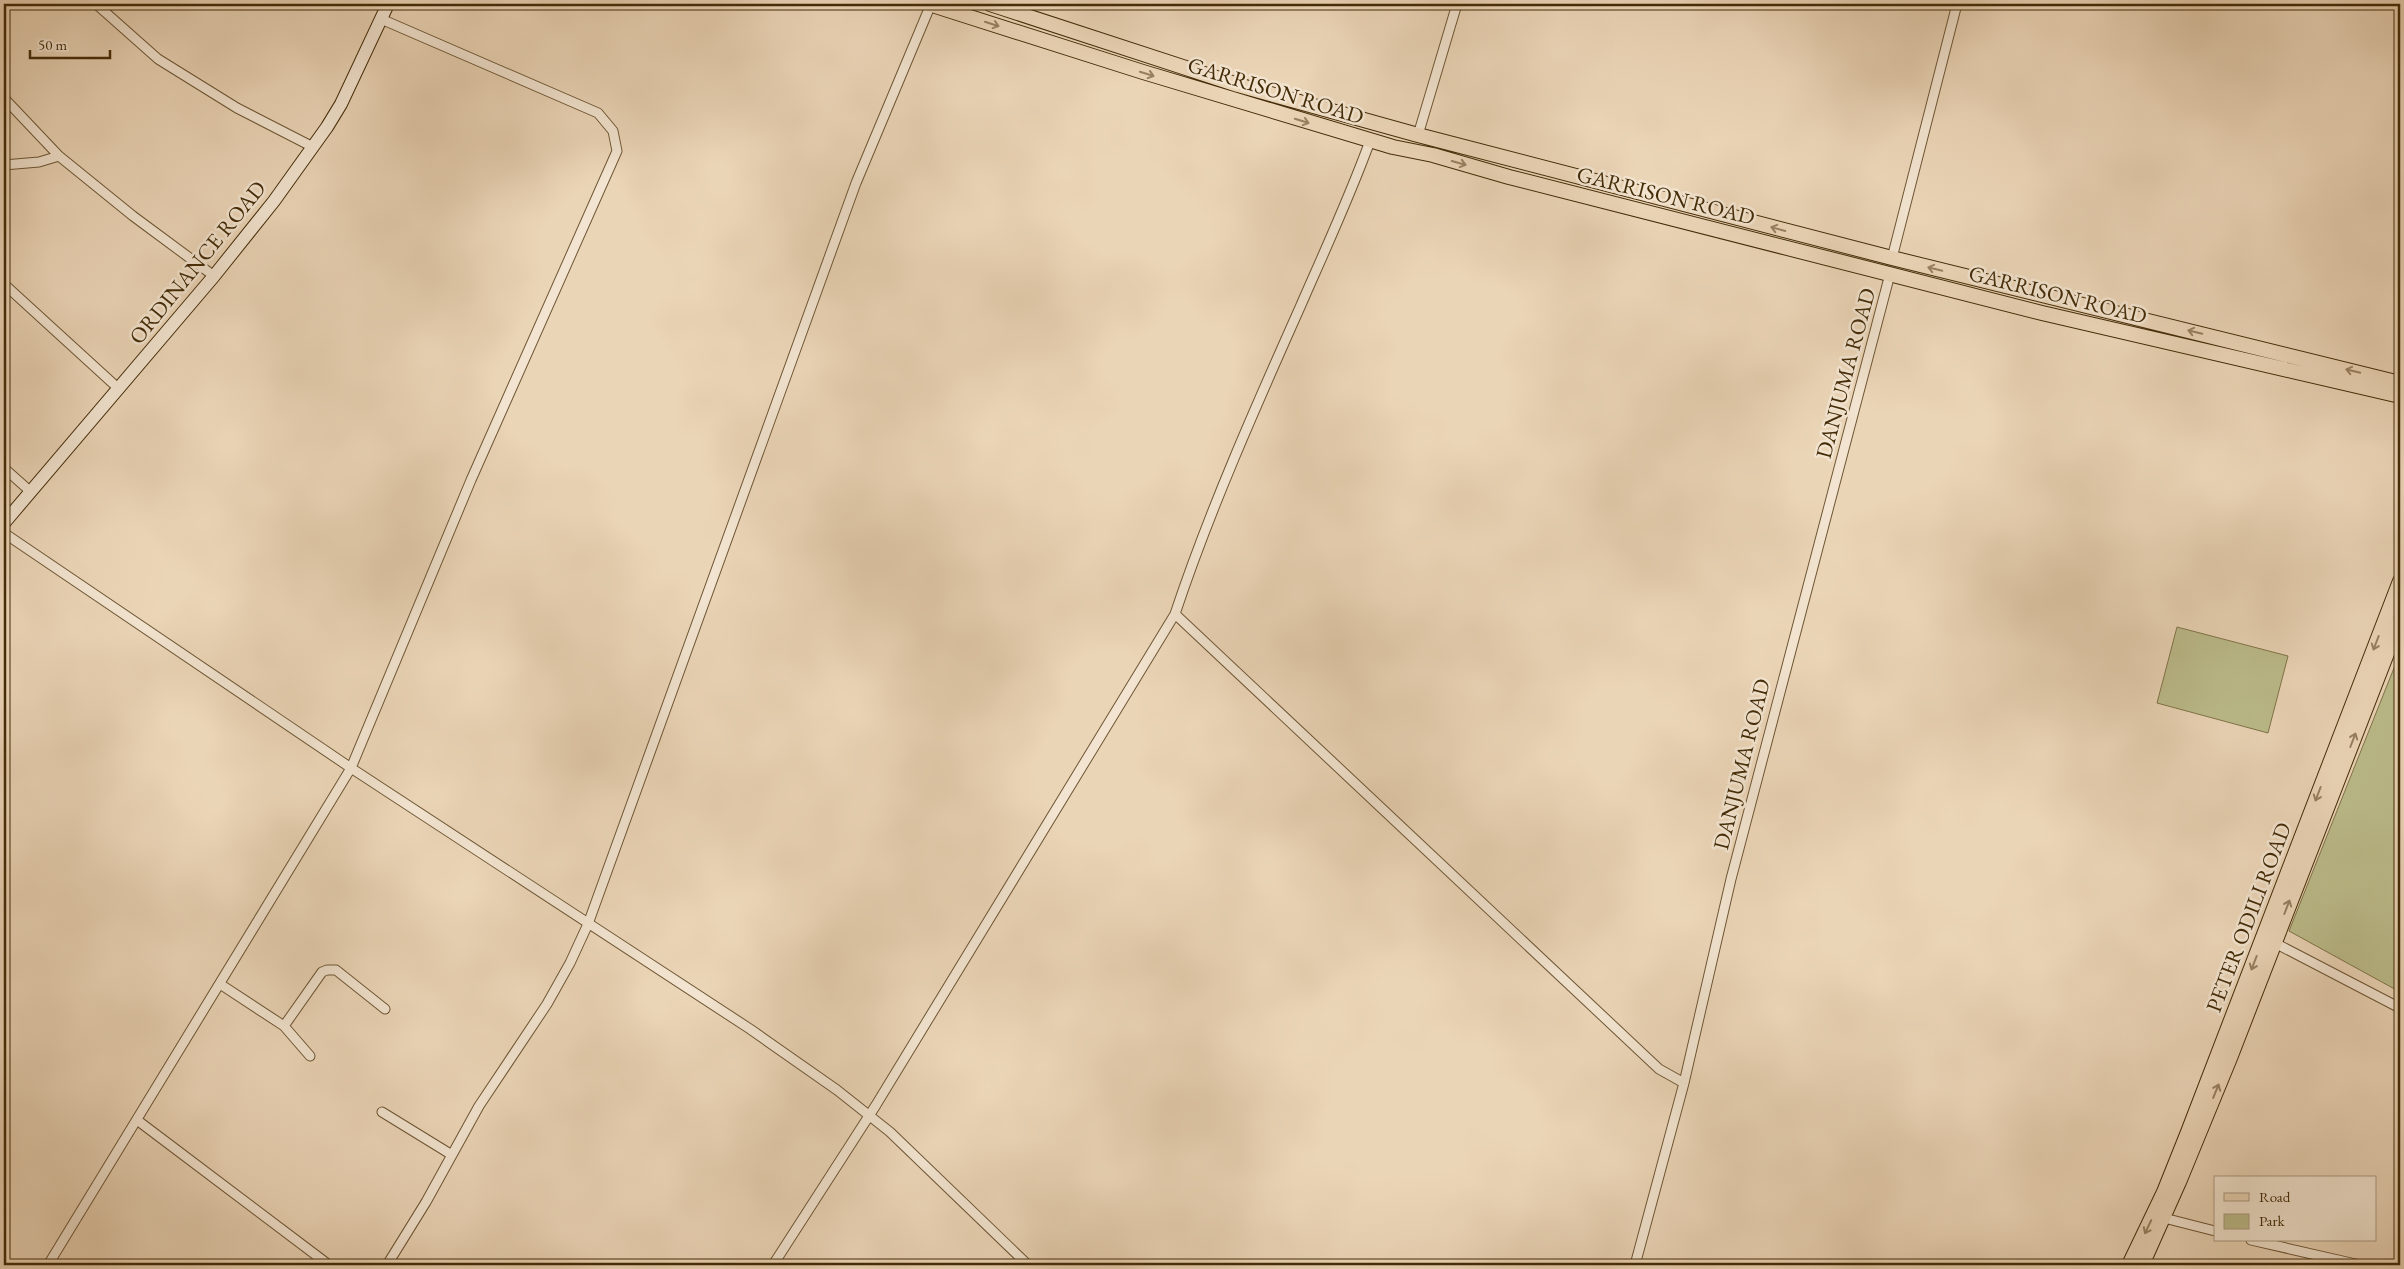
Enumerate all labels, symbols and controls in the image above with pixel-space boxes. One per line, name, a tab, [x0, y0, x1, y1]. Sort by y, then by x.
one-way arrow	[984, 20, 1000, 29]
scale bar	[30, 28, 110, 60]
text: 50 m	[38, 35, 67, 54]
street label: GARRISON ROAD	[1184, 50, 1367, 131]
one-way arrow	[1139, 69, 1155, 79]
one-way arrow	[1294, 117, 1310, 126]
one-way arrow	[1451, 158, 1467, 168]
street label: GARRISON ROAD	[1574, 159, 1758, 232]
street label: ORDINANCE ROAD	[122, 174, 272, 350]
one-way arrow	[1770, 223, 1786, 233]
street label: GARRISON ROAD	[1966, 258, 2150, 331]
one-way arrow	[1928, 264, 1944, 273]
street label: DANJUMA ROAD	[1809, 285, 1882, 462]
one-way arrow	[2188, 327, 2204, 336]
one-way arrow	[2345, 366, 2361, 375]
one-way arrow	[2371, 635, 2381, 650]
street label: DANJUMA ROAD	[1706, 676, 1777, 853]
one-way arrow	[2349, 733, 2358, 748]
one-way arrow	[2313, 786, 2322, 802]
street label: PETER ODILI ROAD	[2199, 818, 2298, 1016]
one-way arrow	[2283, 900, 2292, 915]
one-way arrow	[2249, 954, 2258, 970]
one-way arrow	[2212, 1084, 2221, 1100]
legend	[2214, 1176, 2376, 1242]
text: Road	[2259, 1187, 2291, 1206]
text: Park	[2259, 1211, 2286, 1230]
one-way arrow	[2143, 1219, 2152, 1234]

